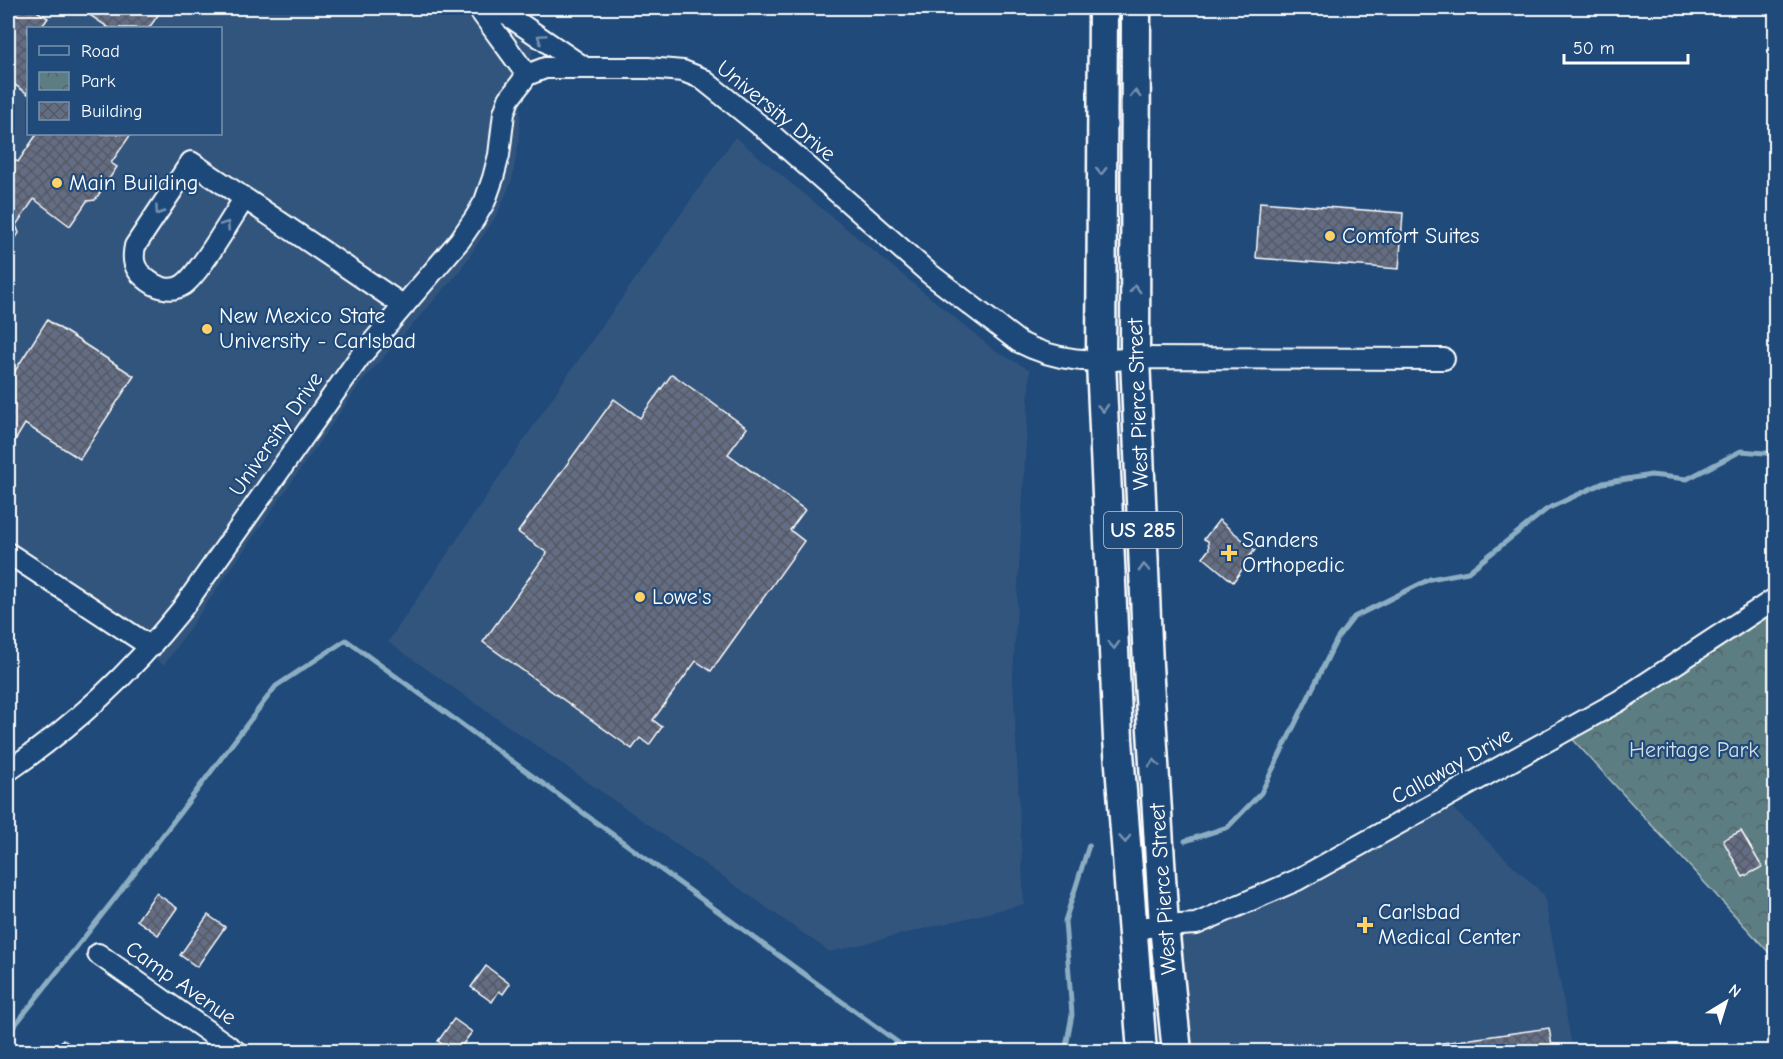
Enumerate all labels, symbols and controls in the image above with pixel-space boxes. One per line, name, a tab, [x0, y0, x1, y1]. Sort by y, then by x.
legend	[27, 27, 222, 135]
scale bar	[1564, 27, 1688, 65]
one-way arrow	[536, 34, 547, 45]
text: 50 m	[1573, 38, 1615, 59]
text: Road	[81, 41, 120, 62]
street label: University Drive	[711, 55, 841, 167]
text: Park	[81, 71, 116, 92]
one-way arrow	[1129, 90, 1141, 99]
text: Building	[81, 101, 143, 122]
one-way arrow	[1095, 166, 1107, 175]
place label: Main Building	[69, 170, 198, 196]
marker: Main Building	[50, 176, 64, 190]
one-way arrow	[154, 205, 166, 215]
one-way arrow	[219, 221, 230, 232]
place label: Comfort Suites	[1342, 223, 1479, 249]
marker: Comfort Suites	[1323, 229, 1337, 243]
one-way arrow	[1129, 285, 1141, 294]
place label: New Mexico State University - Carlsbad	[219, 303, 416, 354]
street label: West Pierce Street	[1122, 317, 1154, 490]
marker: New Mexico State University - Carlsbad	[200, 322, 214, 336]
street label: University Drive	[224, 367, 328, 501]
one-way arrow	[1097, 403, 1110, 412]
road number: US 285	[1104, 512, 1182, 548]
place label: Sanders Orthopedic	[1242, 527, 1345, 578]
marker: Sanders Orthopedic	[1220, 544, 1238, 562]
one-way arrow	[1138, 564, 1150, 573]
place label: Lowe's	[652, 584, 711, 610]
marker: Lowe's	[633, 590, 647, 604]
one-way arrow	[1107, 640, 1120, 649]
street label: Callaway Drive	[1387, 722, 1517, 810]
park label: Heritage Park	[1629, 737, 1759, 763]
one-way arrow	[1148, 758, 1161, 768]
street label: West Pierce Street	[1144, 802, 1182, 976]
one-way arrow	[1119, 835, 1132, 844]
place label: Carlsbad Medical Center	[1378, 899, 1521, 950]
marker: Carlsbad Medical Center	[1356, 916, 1374, 934]
street label: Camp Avenue	[121, 935, 241, 1031]
north arrow	[1696, 972, 1756, 1032]
text: N	[1725, 981, 1744, 1001]

